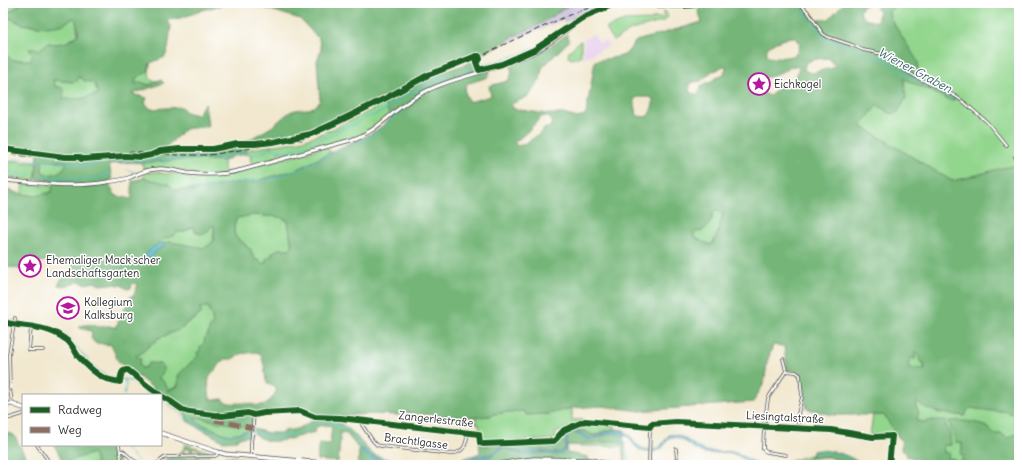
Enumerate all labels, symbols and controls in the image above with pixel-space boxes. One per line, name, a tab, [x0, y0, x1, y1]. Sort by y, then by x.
water label: Wiener Graben	[875, 44, 955, 96]
place icon: Eichkogel	[746, 71, 772, 97]
place label: Eichkogel	[774, 77, 821, 91]
place icon: Ehemaliger Mack'scher Landschaftsgarten	[17, 253, 43, 279]
place label: Ehemaliger Mack'scher Landschaftsgarten	[46, 253, 161, 280]
school or university icon: Kollegium Kalksburg	[55, 295, 81, 321]
place label: Kollegium Kalksburg	[84, 295, 133, 322]
legend	[22, 394, 162, 446]
text: Radweg	[58, 402, 102, 417]
street label: Zangerlestraße	[398, 408, 474, 430]
street label: Liesingtalstraße	[746, 408, 824, 426]
text: Weg	[58, 422, 82, 437]
street label: Brachtlgasse	[383, 430, 449, 452]

